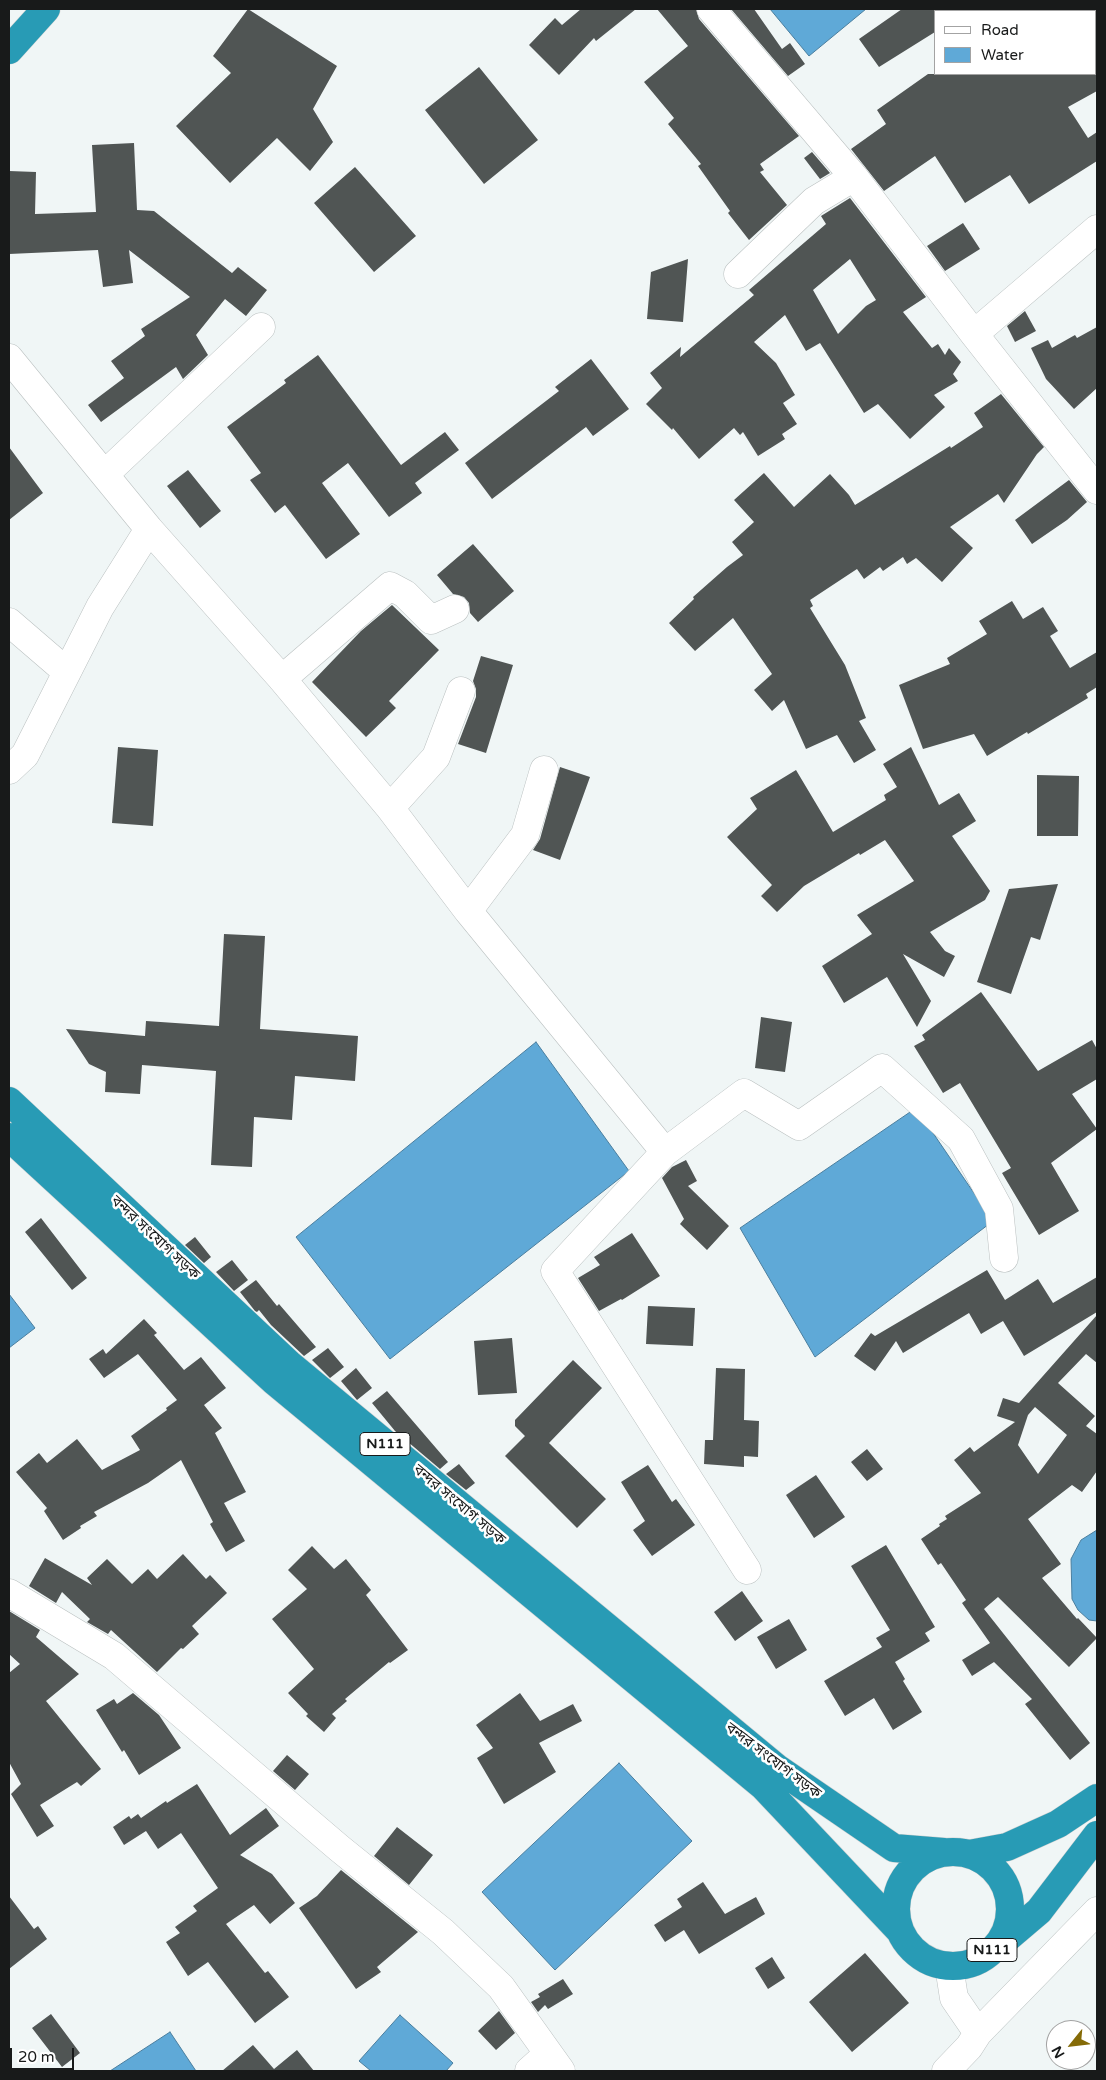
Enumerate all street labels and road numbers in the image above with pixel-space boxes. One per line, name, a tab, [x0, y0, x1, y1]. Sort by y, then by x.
street label: বন্দর সংযোগ সড়ক	[107, 1192, 203, 1284]
road number: N111	[360, 1432, 410, 1456]
street label: বন্দর সংযোগ সড়ক	[409, 1461, 509, 1549]
street label: বন্দর সংযোগ সড়ক	[722, 1719, 824, 1803]
road number: N111	[967, 1938, 1017, 1962]

